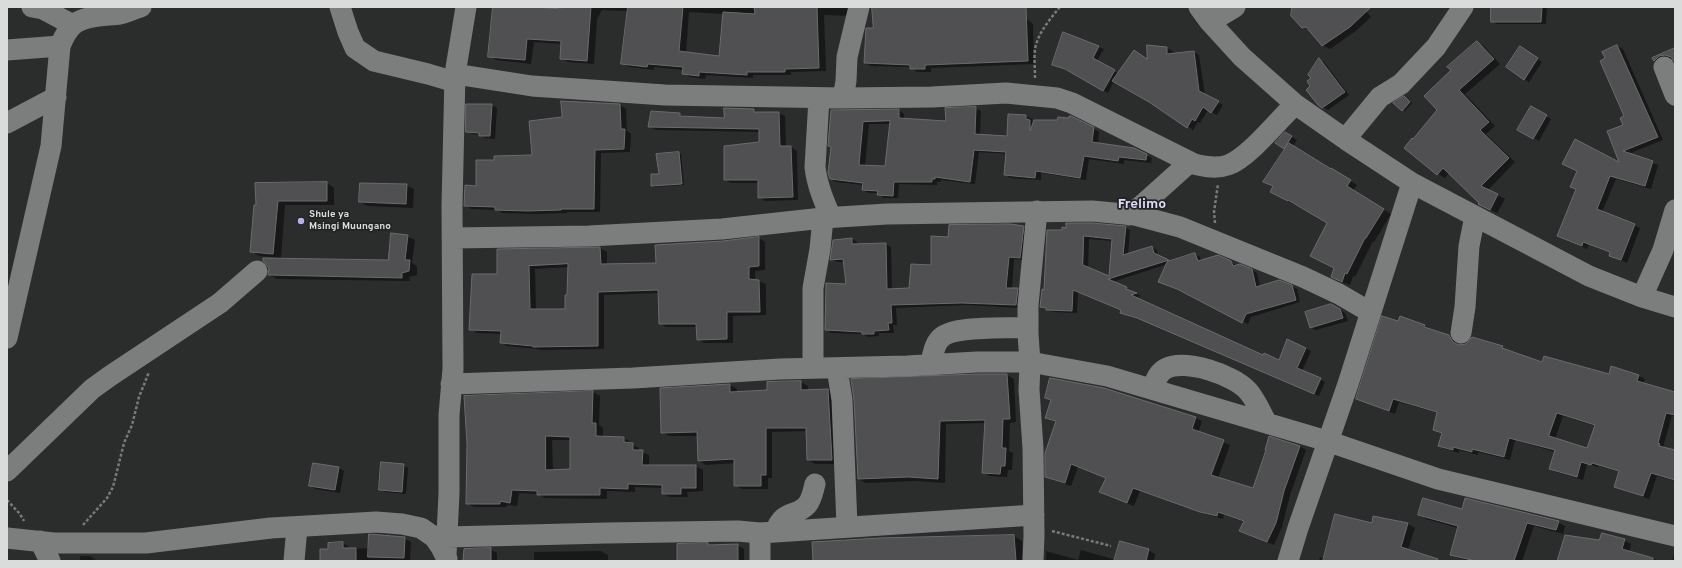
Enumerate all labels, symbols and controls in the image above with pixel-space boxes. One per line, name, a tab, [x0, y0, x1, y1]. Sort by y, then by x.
district label: Frelimo	[1118, 197, 1166, 213]
place label: Shule ya Msingi Muungano	[309, 209, 391, 232]
marker: Shule ya Msingi Muungano	[296, 216, 306, 226]

